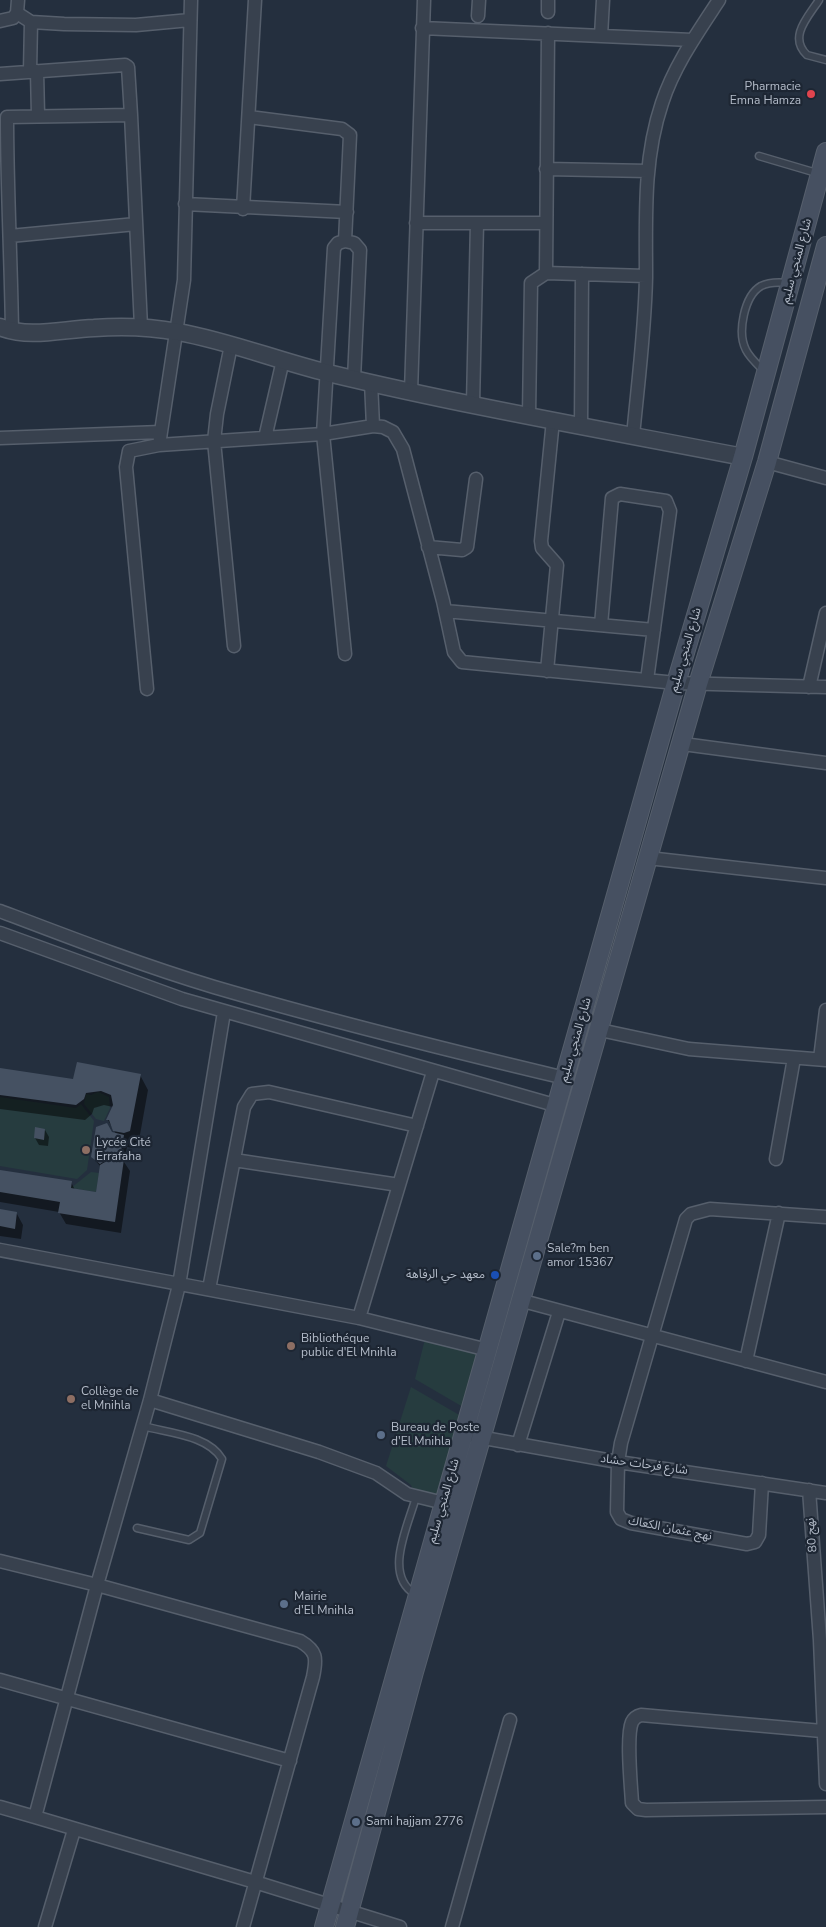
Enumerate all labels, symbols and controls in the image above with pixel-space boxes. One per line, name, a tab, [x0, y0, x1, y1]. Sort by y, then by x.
place label: Pharmacie Emna Hamza	[730, 80, 801, 108]
marker: Pharmacie Emna Hamza	[805, 88, 817, 100]
street label: شارع المنجي سليم	[779, 217, 815, 305]
street label: شارع المنجي سليم	[667, 606, 705, 694]
street label: شارع المنجي سليم	[557, 996, 595, 1084]
place label: Lycée Cité Errafaha	[96, 1136, 151, 1164]
marker: Lycée Cité Errafaha	[80, 1144, 92, 1156]
place label: Sale?m ben amor 15367	[547, 1242, 614, 1270]
marker: Sale?m ben amor 15367	[531, 1250, 543, 1262]
place label: معهد حي الرفاهة	[406, 1268, 485, 1282]
marker: معهد حي الرفاهة	[489, 1269, 501, 1281]
place label: Bibliothéque public d'El Mnihla	[301, 1332, 397, 1360]
marker: Bibliothéque public d'El Mnihla	[285, 1340, 297, 1352]
place label: Collège de el Mnihla	[81, 1385, 139, 1413]
marker: Collège de el Mnihla	[65, 1393, 77, 1405]
place label: Bureau de Poste d'El Mnihla	[391, 1421, 479, 1449]
marker: Bureau de Poste d'El Mnihla	[375, 1429, 387, 1441]
street label: شارع فرحات حشاد	[599, 1452, 689, 1478]
street label: شارع المنجي سليم	[425, 1457, 463, 1545]
street label: نهج عثمان الكعاك	[627, 1514, 713, 1544]
street label: نهج 80	[803, 1517, 821, 1553]
place label: Mairie d'El Mnihla	[294, 1590, 354, 1618]
marker: Mairie d'El Mnihla	[278, 1598, 290, 1610]
place label: Sami hajjam 2776	[366, 1815, 463, 1829]
marker: Sami hajjam 2776	[350, 1816, 362, 1828]

